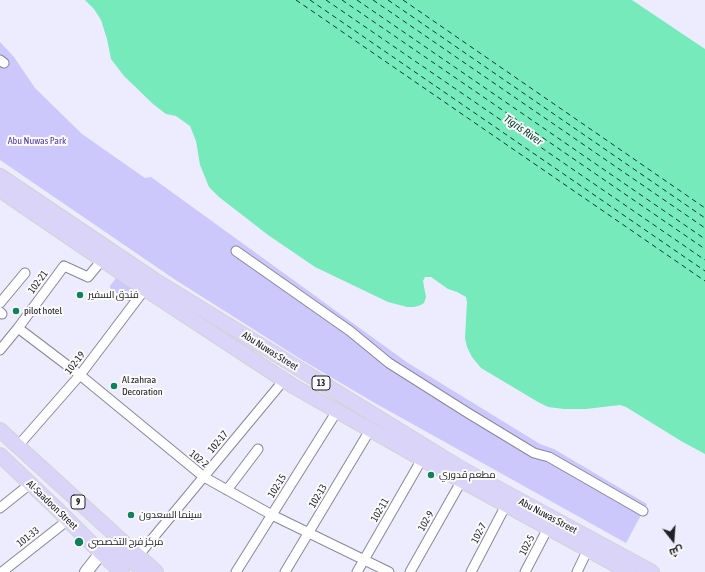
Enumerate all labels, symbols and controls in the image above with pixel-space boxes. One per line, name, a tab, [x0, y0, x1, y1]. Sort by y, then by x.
water label: Tigris River	[501, 112, 545, 148]
park label: Abu Nuwas Park	[8, 135, 66, 147]
street label: 102-21	[26, 268, 50, 296]
place label: فندق السفير	[88, 289, 139, 301]
marker: فندق السفير	[75, 290, 85, 300]
place label: pilot hotel	[24, 305, 62, 317]
marker: pilot hotel	[11, 306, 21, 316]
street label: Abu Nuwas Street	[240, 329, 300, 373]
street label: 102-19	[62, 349, 88, 377]
place label: Al zahraa Decoration	[122, 374, 163, 398]
road number: 13	[312, 376, 330, 390]
marker: Al zahraa Decoration	[109, 381, 119, 391]
street label: 102-17	[205, 428, 231, 456]
street label: 102-2	[187, 448, 211, 470]
place label: مطعم قدوري	[439, 469, 496, 481]
marker: مطعم قدوري	[426, 470, 436, 480]
street label: 102-15	[265, 472, 289, 500]
street label: Al-Saadoon Street	[24, 478, 80, 532]
street label: 102-13	[306, 482, 330, 510]
road number: 9	[71, 495, 85, 509]
street label: 102-11	[368, 496, 392, 524]
street label: Abu Nuwas Street	[517, 496, 579, 536]
place label: سينما السعدون	[139, 509, 202, 521]
street label: 102-9	[415, 509, 437, 533]
marker: سينما السعدون	[126, 510, 136, 520]
north arrow	[653, 520, 693, 560]
street label: 102-7	[469, 521, 489, 545]
street label: 101-33	[14, 524, 42, 550]
street label: 102-5	[517, 533, 537, 557]
marker: مركز فرح التخصصي	[73, 536, 85, 548]
place label: مركز فرح التخصصي	[88, 536, 163, 548]
text: ش	[668, 544, 685, 559]

